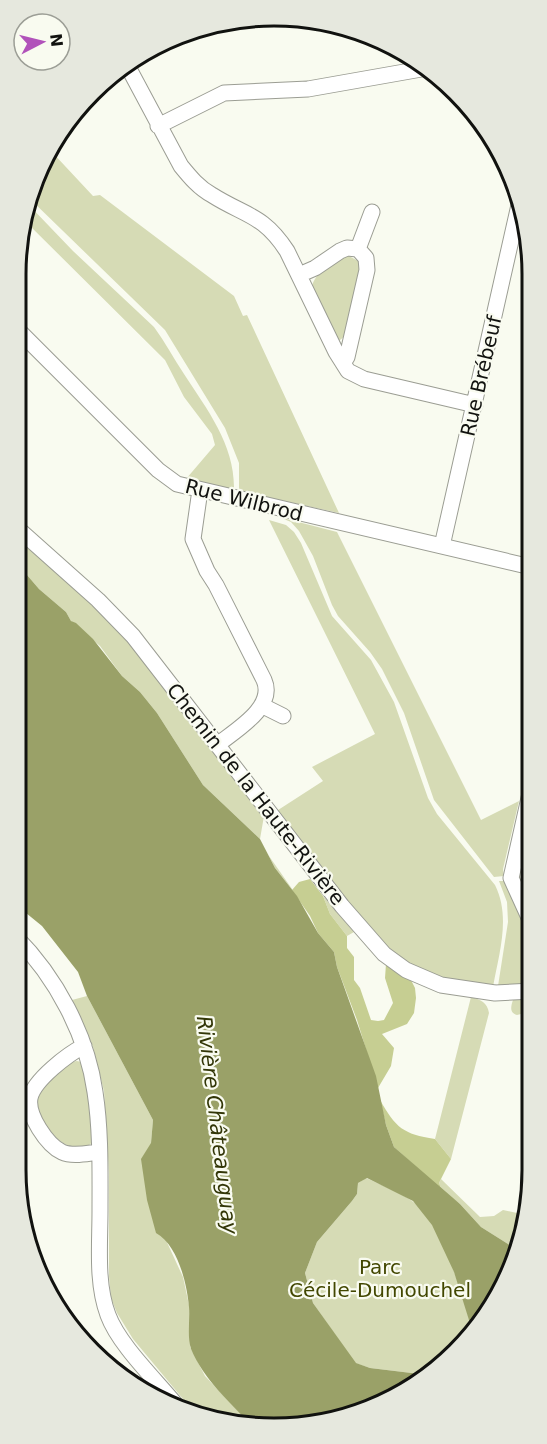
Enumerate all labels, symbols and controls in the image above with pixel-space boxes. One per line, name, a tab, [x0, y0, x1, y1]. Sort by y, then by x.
north arrow	[12, 12, 72, 72]
text: N	[46, 32, 67, 48]
street label: Rue Brébeuf	[455, 313, 507, 439]
street label: Rue Wilbrod	[183, 474, 305, 526]
street label: Chemin de la Haute-Rivière	[162, 678, 350, 910]
water label: Rivière Châteauguay	[192, 1014, 242, 1236]
park label: Parc Cécile-Dumouchel	[289, 1255, 471, 1302]

